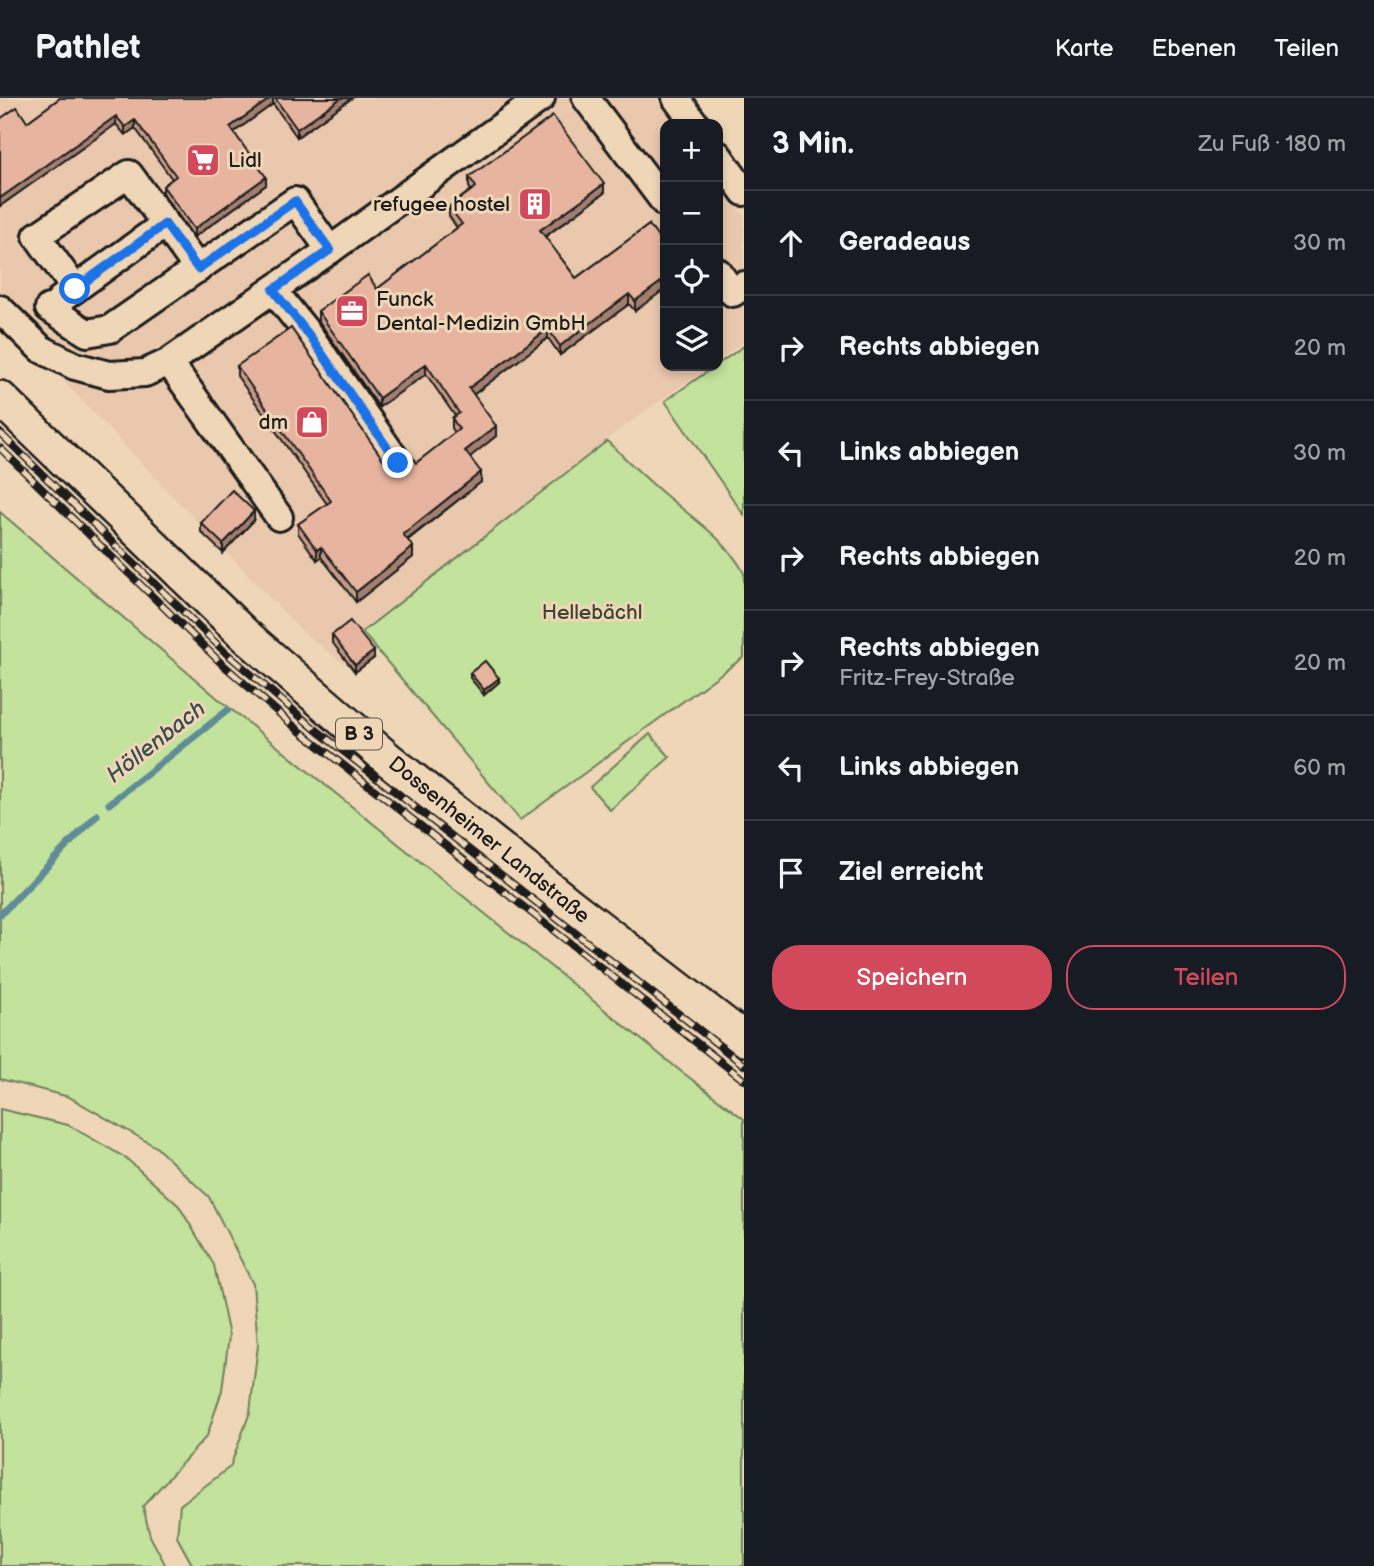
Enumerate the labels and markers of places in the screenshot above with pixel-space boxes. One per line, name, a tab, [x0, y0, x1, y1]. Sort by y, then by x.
supermarket icon: Lidl	[184, 141, 222, 179]
place label: Lidl	[228, 148, 262, 173]
building icon: refugee hostel	[516, 185, 554, 223]
place label: refugee hostel	[373, 192, 510, 217]
place label: Funck Dental-Medizin GmbH	[376, 287, 586, 336]
office icon: Funck Dental-Medizin GmbH	[333, 292, 371, 330]
shop icon: dm	[293, 403, 331, 441]
place label: dm	[259, 410, 288, 435]

